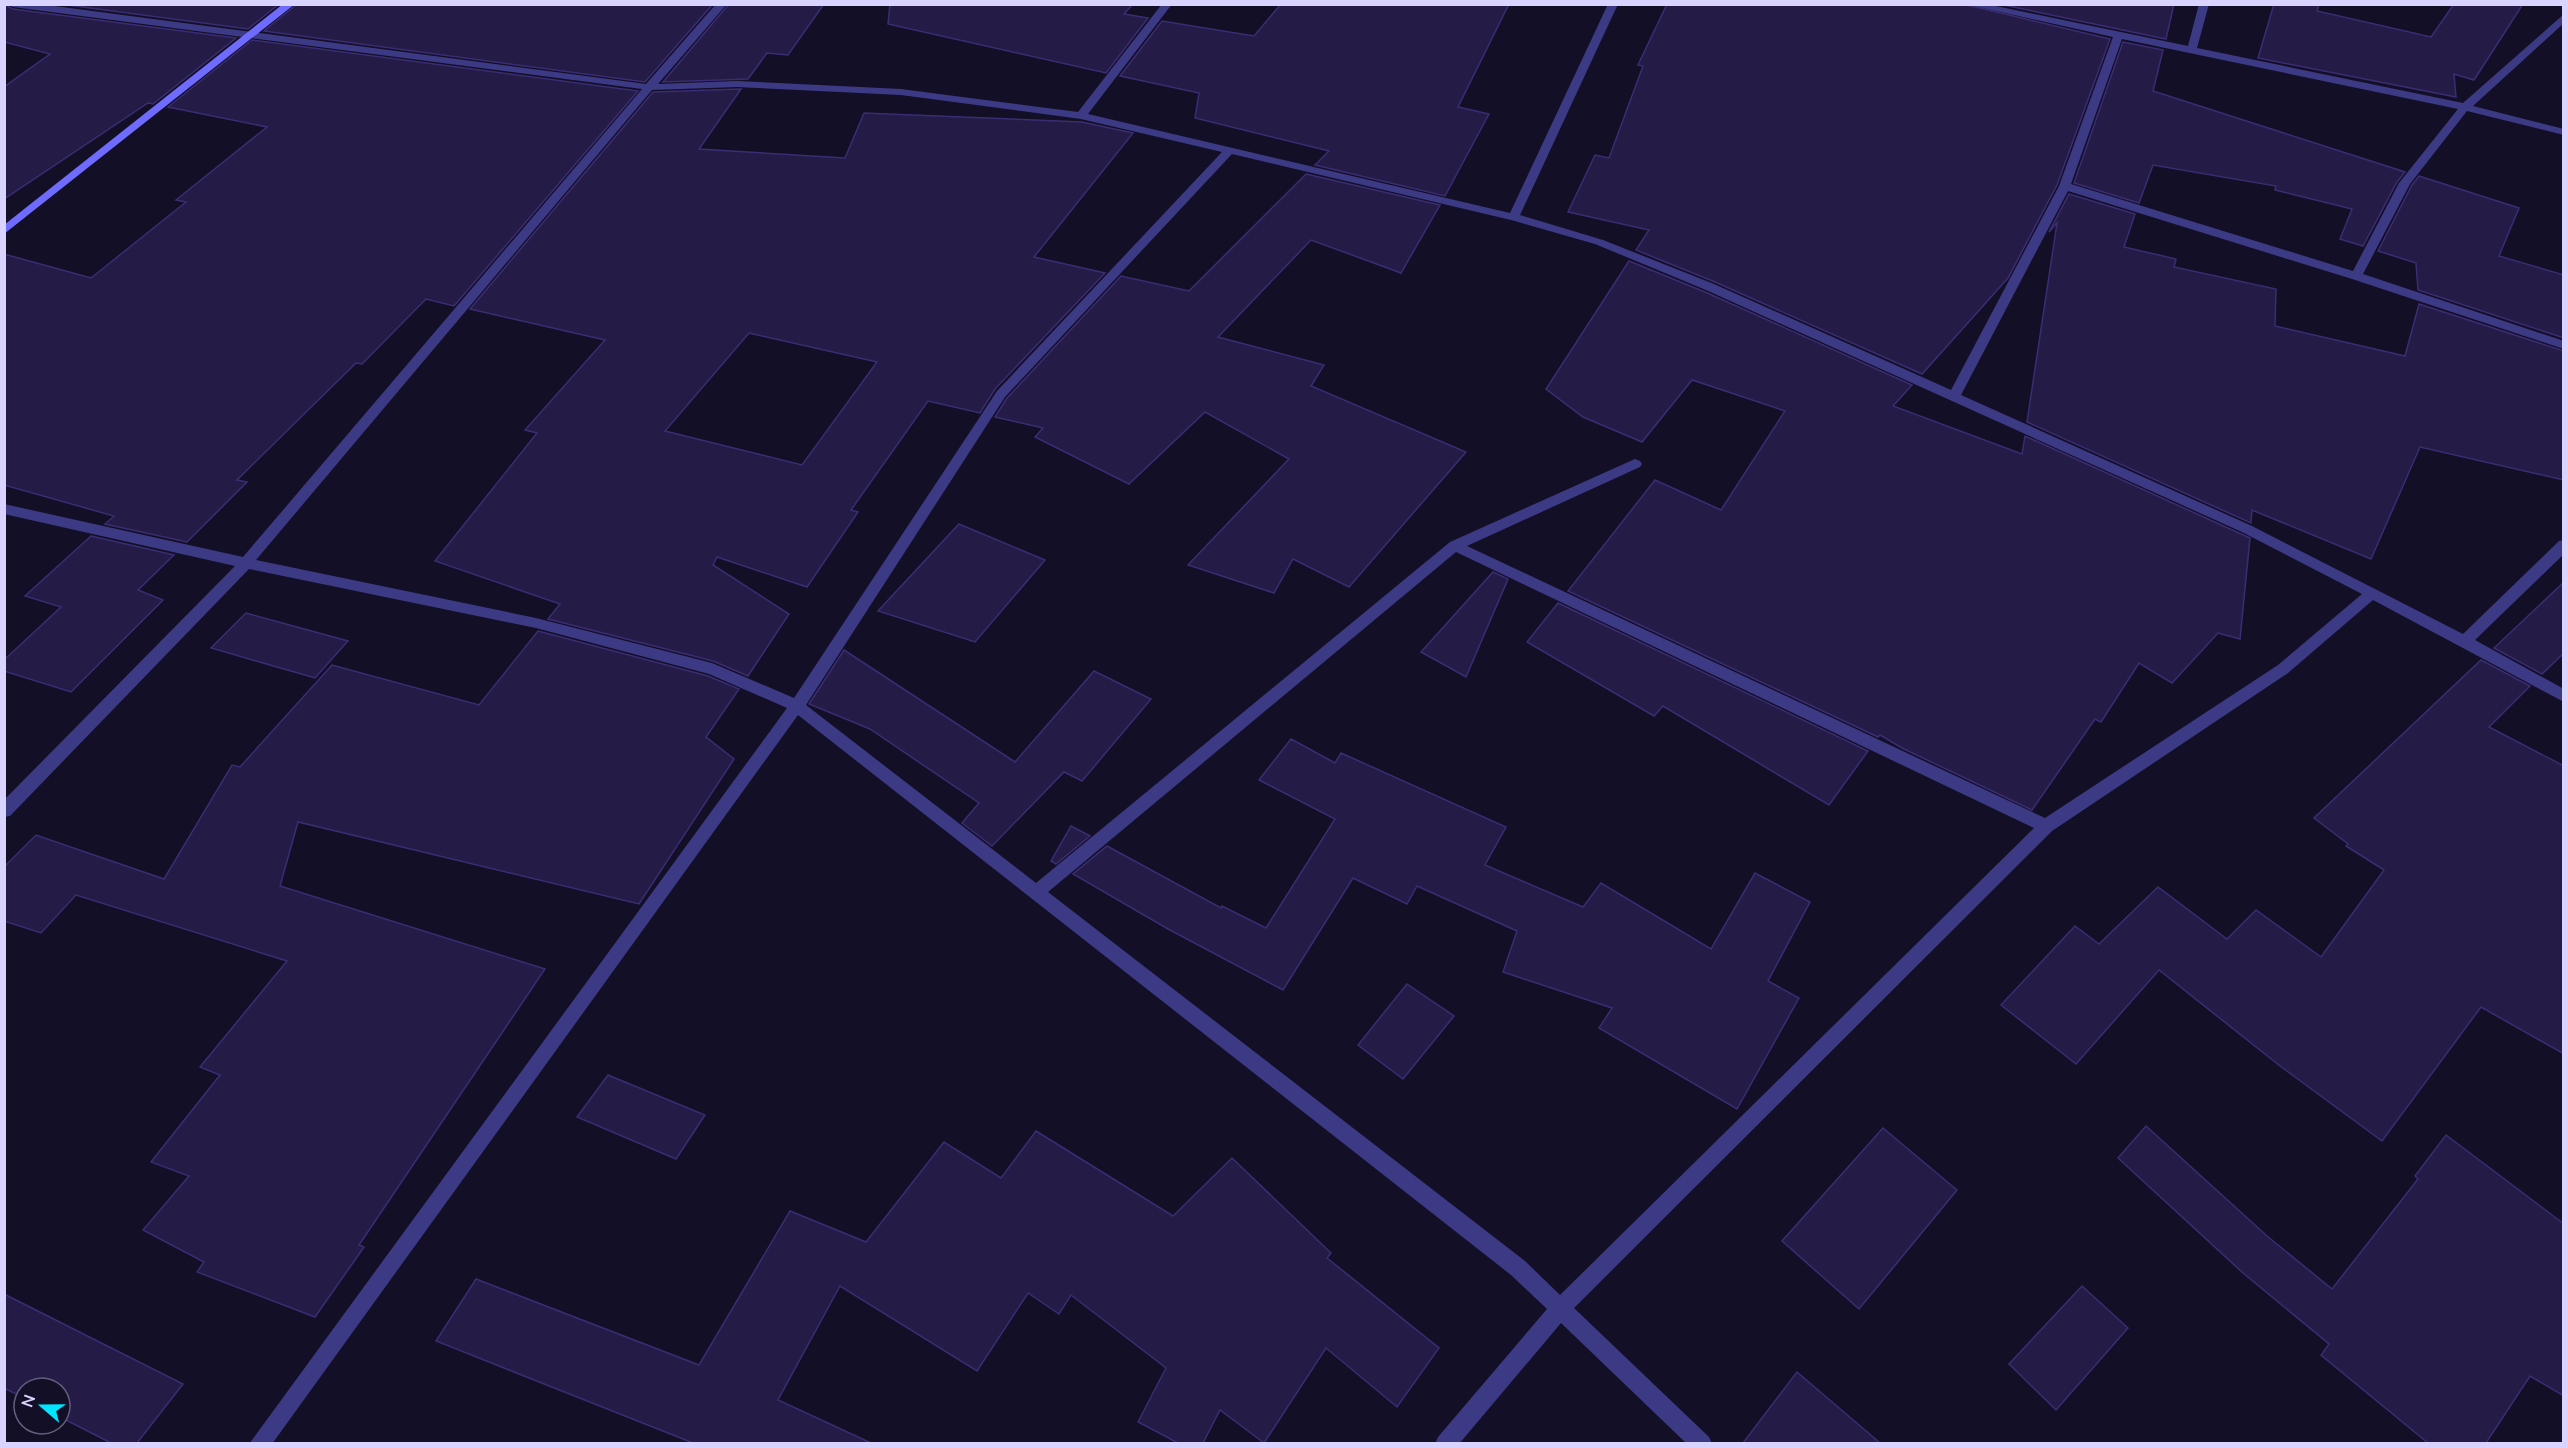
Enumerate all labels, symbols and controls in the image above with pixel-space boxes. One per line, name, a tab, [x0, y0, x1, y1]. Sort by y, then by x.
north arrow	[12, 1376, 72, 1436]
text: N	[16, 1392, 39, 1410]

